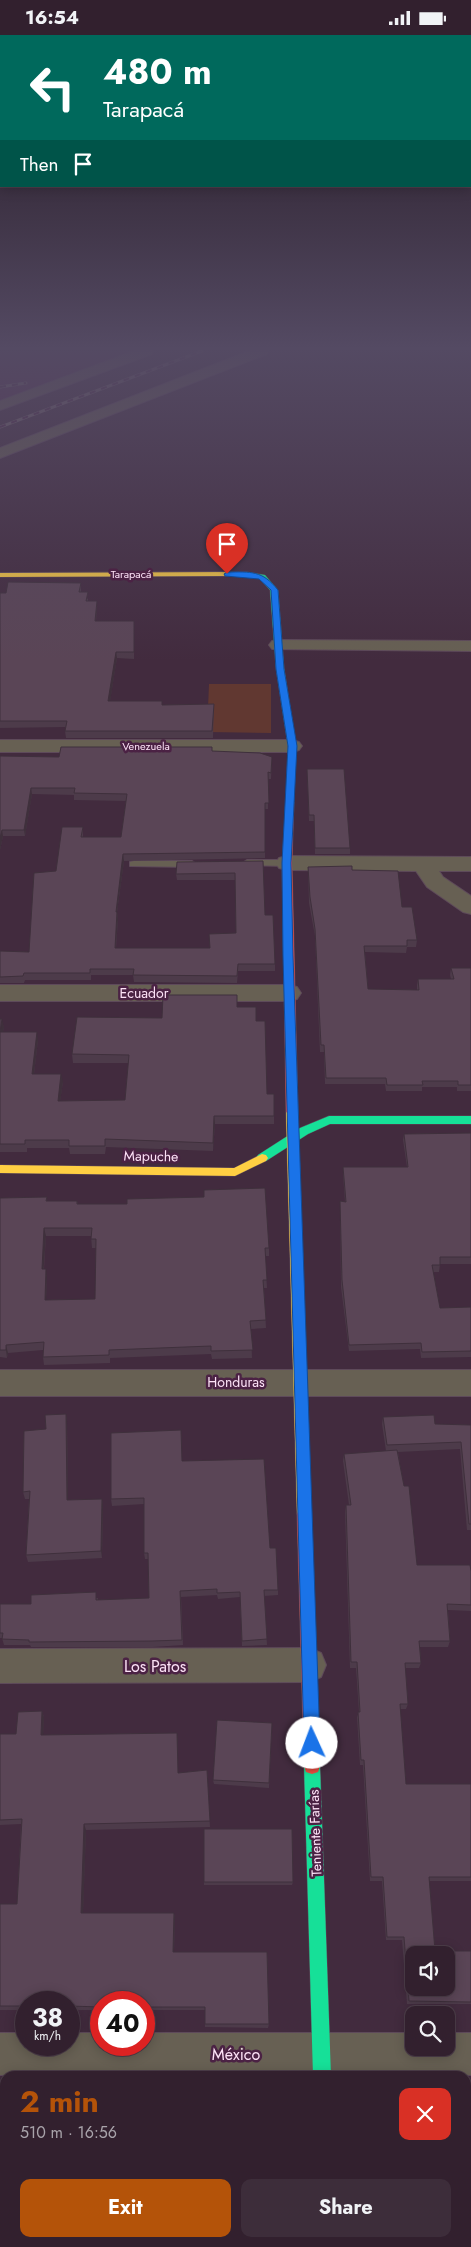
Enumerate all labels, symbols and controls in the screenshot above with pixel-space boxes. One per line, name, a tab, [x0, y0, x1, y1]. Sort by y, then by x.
text: 16:54	[25, 4, 79, 31]
text: 480 m	[103, 47, 212, 97]
icon: left	[20, 55, 85, 120]
text: Tarapacá	[103, 93, 184, 125]
icon: arrive	[69, 150, 97, 178]
text: Then	[20, 151, 59, 178]
pin	[206, 523, 248, 574]
icon: arrive	[213, 530, 241, 558]
street label: Tarapacá	[111, 566, 151, 582]
street label: Venezuela	[122, 738, 170, 754]
street label: Ecuador	[120, 983, 169, 1003]
street label: Mapuche	[124, 1146, 178, 1166]
street label: Honduras	[207, 1372, 265, 1392]
street label: Los Patos	[124, 1655, 186, 1678]
position arrow	[285, 1716, 337, 1768]
street label: Teniente Farías	[303, 1789, 327, 1877]
map controls	[405, 1946, 455, 2056]
button: sound	[405, 1946, 455, 1996]
speed limit sign: 40	[90, 1991, 155, 2056]
text: 38	[32, 1999, 63, 2035]
button: search	[405, 2006, 455, 2056]
text: km/h	[34, 2027, 61, 2045]
street label: México	[212, 2043, 260, 2066]
text: 2 min	[20, 2080, 99, 2123]
button: close	[399, 2088, 451, 2140]
text: 510 m · 16:56	[20, 2121, 117, 2144]
button: Exit	[20, 2179, 231, 2237]
button: Share	[241, 2179, 451, 2237]

